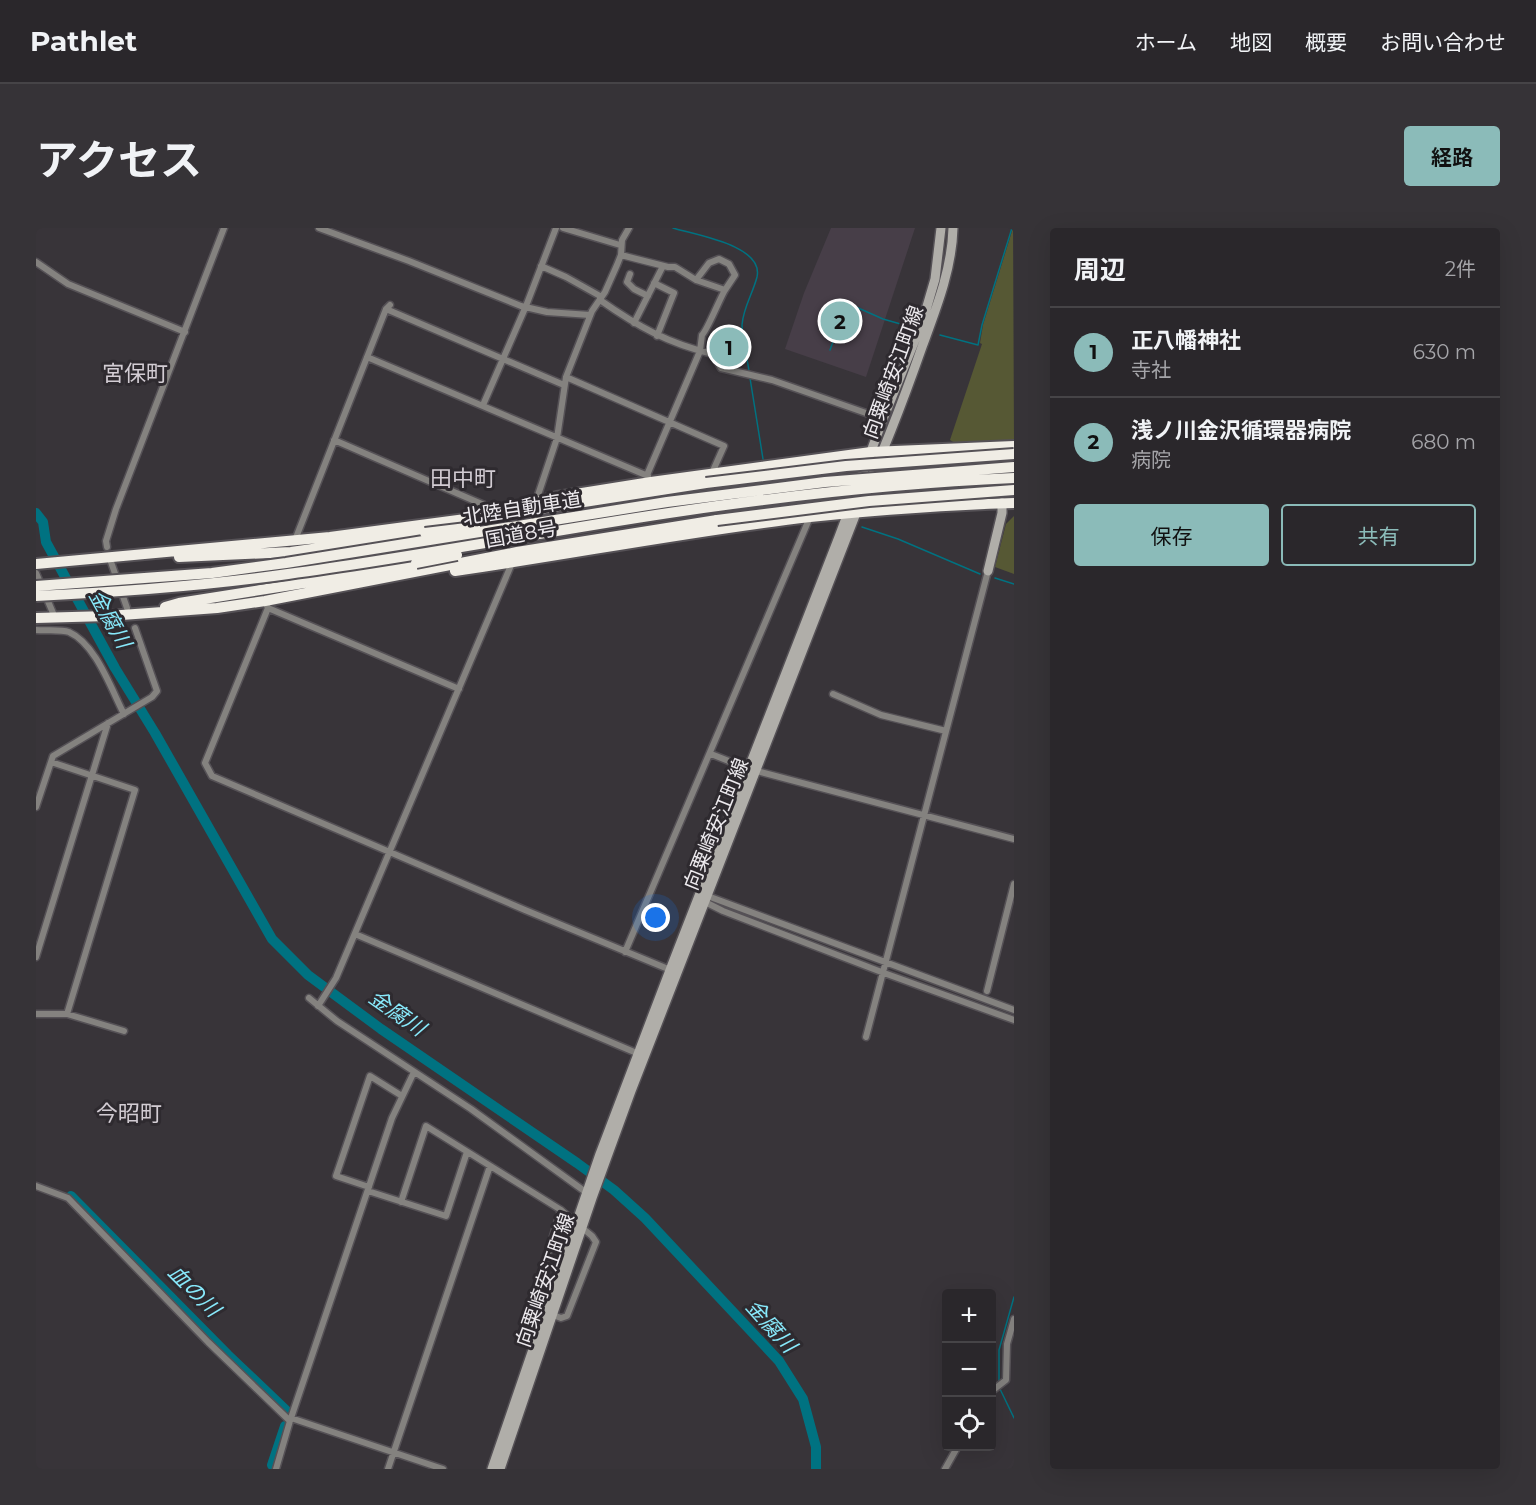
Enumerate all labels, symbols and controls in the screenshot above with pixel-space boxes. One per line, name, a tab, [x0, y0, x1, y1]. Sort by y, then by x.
text: Pathlet	[30, 24, 137, 58]
text: ホーム	[1135, 30, 1197, 55]
text: 地図	[1230, 30, 1272, 55]
text: 概要	[1305, 30, 1347, 55]
text: お問い合わせ	[1380, 30, 1506, 55]
button: 経路	[1404, 126, 1500, 186]
text: アクセス	[36, 134, 202, 186]
text: 周辺	[1074, 254, 1126, 286]
text: 2件	[1445, 257, 1476, 281]
pin: 2	[820, 298, 860, 344]
street label: 向粟崎安江町線	[858, 302, 928, 442]
pin: 1	[710, 324, 748, 370]
text: 正八幡神社	[1131, 327, 1241, 354]
text: 1	[1090, 340, 1097, 364]
text: 630 m	[1413, 340, 1476, 364]
text: 寺社	[1131, 358, 1171, 382]
district label: 宮保町	[102, 360, 168, 387]
text: 浅ノ川金沢循環器病院	[1131, 417, 1351, 444]
text: 2	[1088, 430, 1099, 454]
text: 680 m	[1411, 430, 1476, 454]
text: 病院	[1131, 448, 1171, 472]
district label: 田中町	[430, 465, 496, 492]
street label: 北陸自動車道	[461, 487, 583, 529]
button: 保存	[1074, 504, 1269, 566]
button: 共有	[1281, 504, 1476, 566]
street label: 国道8号	[483, 516, 559, 552]
water label: 金腐川	[84, 585, 138, 654]
street label: 向粟崎安江町線	[679, 755, 753, 893]
your location	[641, 903, 670, 932]
water label: 金腐川	[364, 984, 432, 1042]
district label: 今昭町	[96, 1100, 162, 1127]
street label: 向粟崎安江町線	[511, 1210, 579, 1350]
water label: 血の川	[163, 1260, 227, 1323]
map controls	[942, 1289, 996, 1451]
button: +	[942, 1289, 996, 1343]
water label: 金腐川	[741, 1294, 803, 1359]
button: −	[942, 1343, 996, 1397]
button: locate	[942, 1397, 996, 1451]

